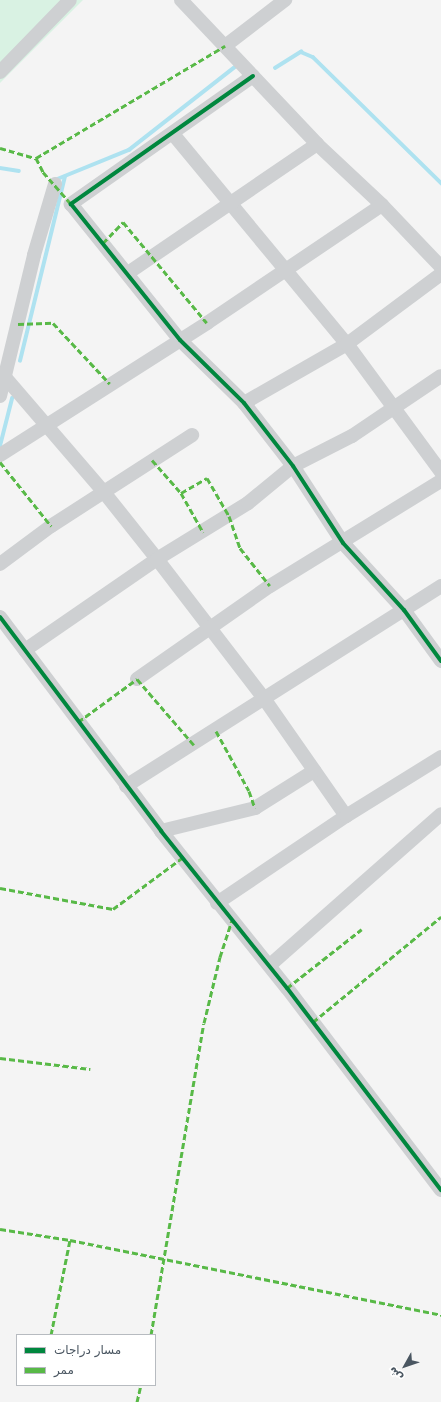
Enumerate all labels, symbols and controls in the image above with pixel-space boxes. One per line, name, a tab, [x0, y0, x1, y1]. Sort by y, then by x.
legend	[16, 1334, 156, 1386]
text: مسار دراجات	[54, 1343, 121, 1357]
north arrow	[385, 1346, 425, 1386]
text: ممر	[54, 1363, 74, 1377]
text: ش	[386, 1364, 405, 1384]

